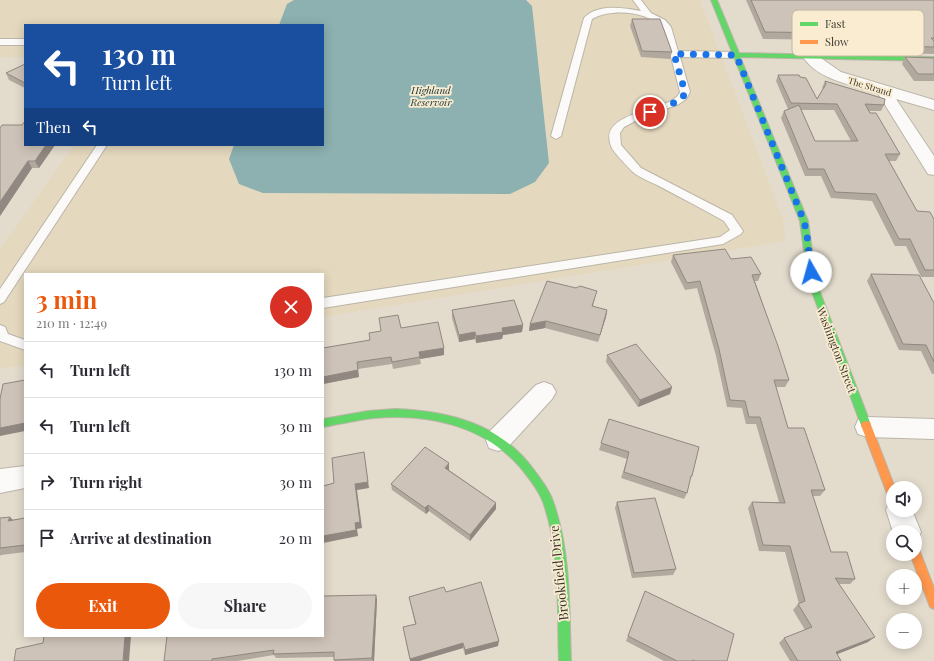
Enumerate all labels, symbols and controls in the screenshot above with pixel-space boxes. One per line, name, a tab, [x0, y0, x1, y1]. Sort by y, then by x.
legend	[792, 10, 924, 56]
text: Fast	[825, 16, 845, 31]
text: Slow	[825, 34, 849, 49]
text: 130 m	[102, 35, 176, 72]
icon: left	[36, 40, 88, 92]
text: Turn left	[102, 71, 172, 95]
street label: The Strand	[847, 74, 894, 99]
water label: Highland Reservoir	[410, 83, 452, 109]
pin	[633, 95, 667, 129]
icon: arrive	[639, 101, 661, 123]
icon: left	[79, 116, 101, 138]
text: Then	[36, 117, 71, 137]
position arrow	[790, 251, 832, 293]
text: 3 min	[36, 283, 97, 315]
button: close	[270, 286, 312, 328]
street label: Washington Street	[813, 304, 860, 395]
text: 210 m · 12:49	[36, 314, 107, 331]
icon: left	[36, 359, 58, 381]
text: Turn left	[70, 360, 131, 380]
text: 130 m	[274, 360, 312, 380]
icon: left	[36, 415, 58, 437]
text: Turn left	[70, 416, 131, 436]
text: 30 m	[279, 416, 312, 436]
icon: right	[36, 471, 58, 493]
text: Turn right	[70, 472, 143, 492]
text: 30 m	[279, 472, 312, 492]
map controls	[886, 481, 922, 649]
button: sound	[886, 481, 922, 517]
street label: Brookfield Drive	[545, 524, 571, 621]
button: search	[886, 525, 922, 561]
icon: arrive	[36, 527, 58, 549]
text: Arrive at destination	[70, 528, 212, 548]
text: 20 m	[279, 528, 312, 548]
button: +	[886, 569, 922, 605]
button: Exit	[36, 583, 170, 629]
button: Share	[178, 583, 312, 629]
button: −	[886, 613, 922, 649]

